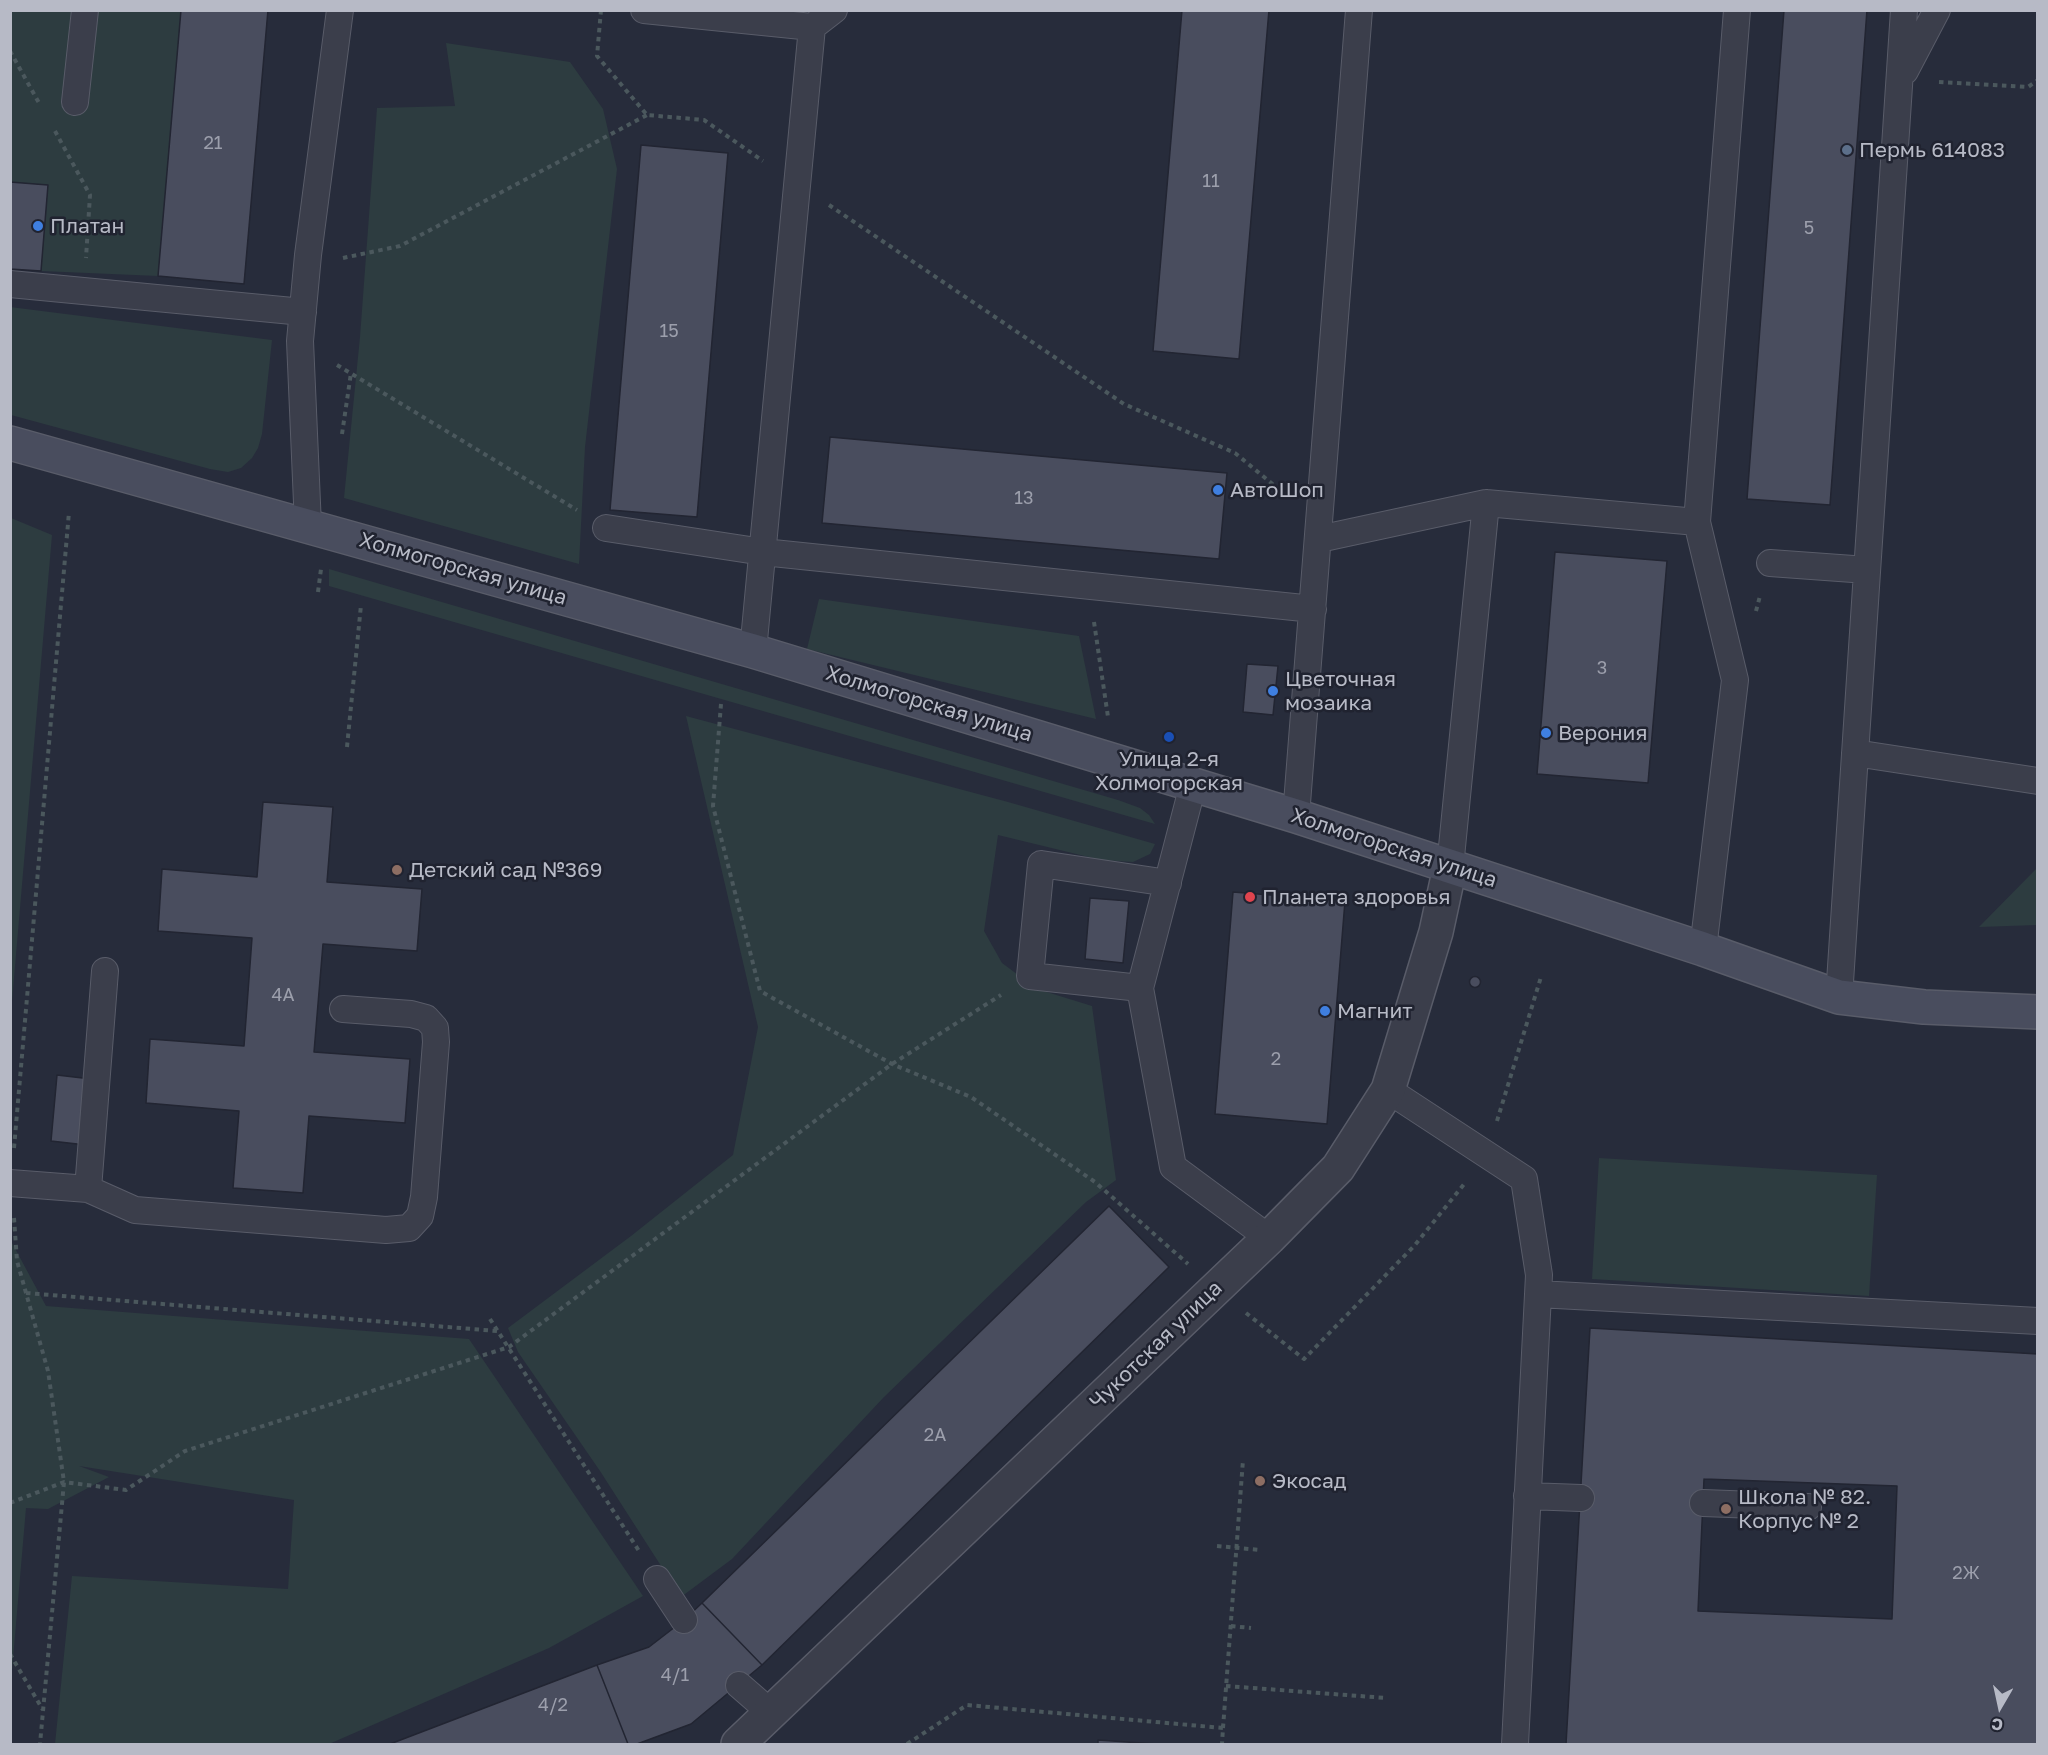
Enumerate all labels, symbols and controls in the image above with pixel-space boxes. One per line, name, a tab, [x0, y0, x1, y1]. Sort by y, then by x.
house number: 21	[203, 132, 223, 154]
place label: Пермь 614083	[1859, 137, 2005, 163]
marker: Пермь 614083	[1840, 143, 1854, 157]
house number: 11	[1202, 170, 1220, 192]
place label: Платан	[50, 213, 124, 239]
house number: 5	[1804, 217, 1814, 239]
marker: Платан	[31, 219, 45, 233]
house number: 15	[659, 320, 679, 342]
place label: АвтоШоп	[1230, 477, 1324, 503]
marker: АвтоШоп	[1211, 483, 1225, 497]
house number: 13	[1014, 487, 1034, 509]
street label: Холмогорская улица	[356, 527, 570, 611]
house number: 3	[1597, 657, 1607, 679]
street label: Холмогорская улица	[823, 661, 1035, 747]
place label: Цветочная мозаика	[1285, 666, 1396, 716]
marker: Цветочная мозаика	[1266, 684, 1280, 698]
place label: Верония	[1558, 720, 1647, 746]
marker: Верония	[1539, 726, 1553, 740]
marker: Улица 2-я Холмогорская	[1162, 730, 1176, 744]
place label: Улица 2-я Холмогорская	[1095, 746, 1243, 796]
street label: Холмогорская улица	[1288, 803, 1500, 893]
place label: Детский сад №369	[409, 857, 603, 883]
marker: Детский сад №369	[390, 863, 404, 877]
place label: Планета здоровья	[1262, 884, 1450, 910]
marker: Планета здоровья	[1243, 890, 1257, 904]
house number: 4А	[271, 984, 295, 1006]
place label: Магнит	[1337, 998, 1412, 1024]
marker: Магнит	[1318, 1004, 1332, 1018]
house number: 2	[1271, 1048, 1281, 1070]
street label: Чукотская улица	[1085, 1276, 1227, 1414]
house number: 2А	[924, 1424, 946, 1446]
place label: Экосад	[1272, 1468, 1347, 1494]
marker: Экосад	[1253, 1474, 1267, 1488]
place label: Школа № 82. Корпус № 2	[1738, 1484, 1871, 1534]
marker: Школа № 82. Корпус № 2	[1719, 1502, 1733, 1516]
house number: 2Ж	[1952, 1562, 1980, 1584]
house number: 4/1	[661, 1664, 689, 1686]
north arrow	[1970, 1677, 2030, 1737]
house number: 4/2	[538, 1694, 568, 1716]
text: С	[1990, 1714, 2004, 1736]

